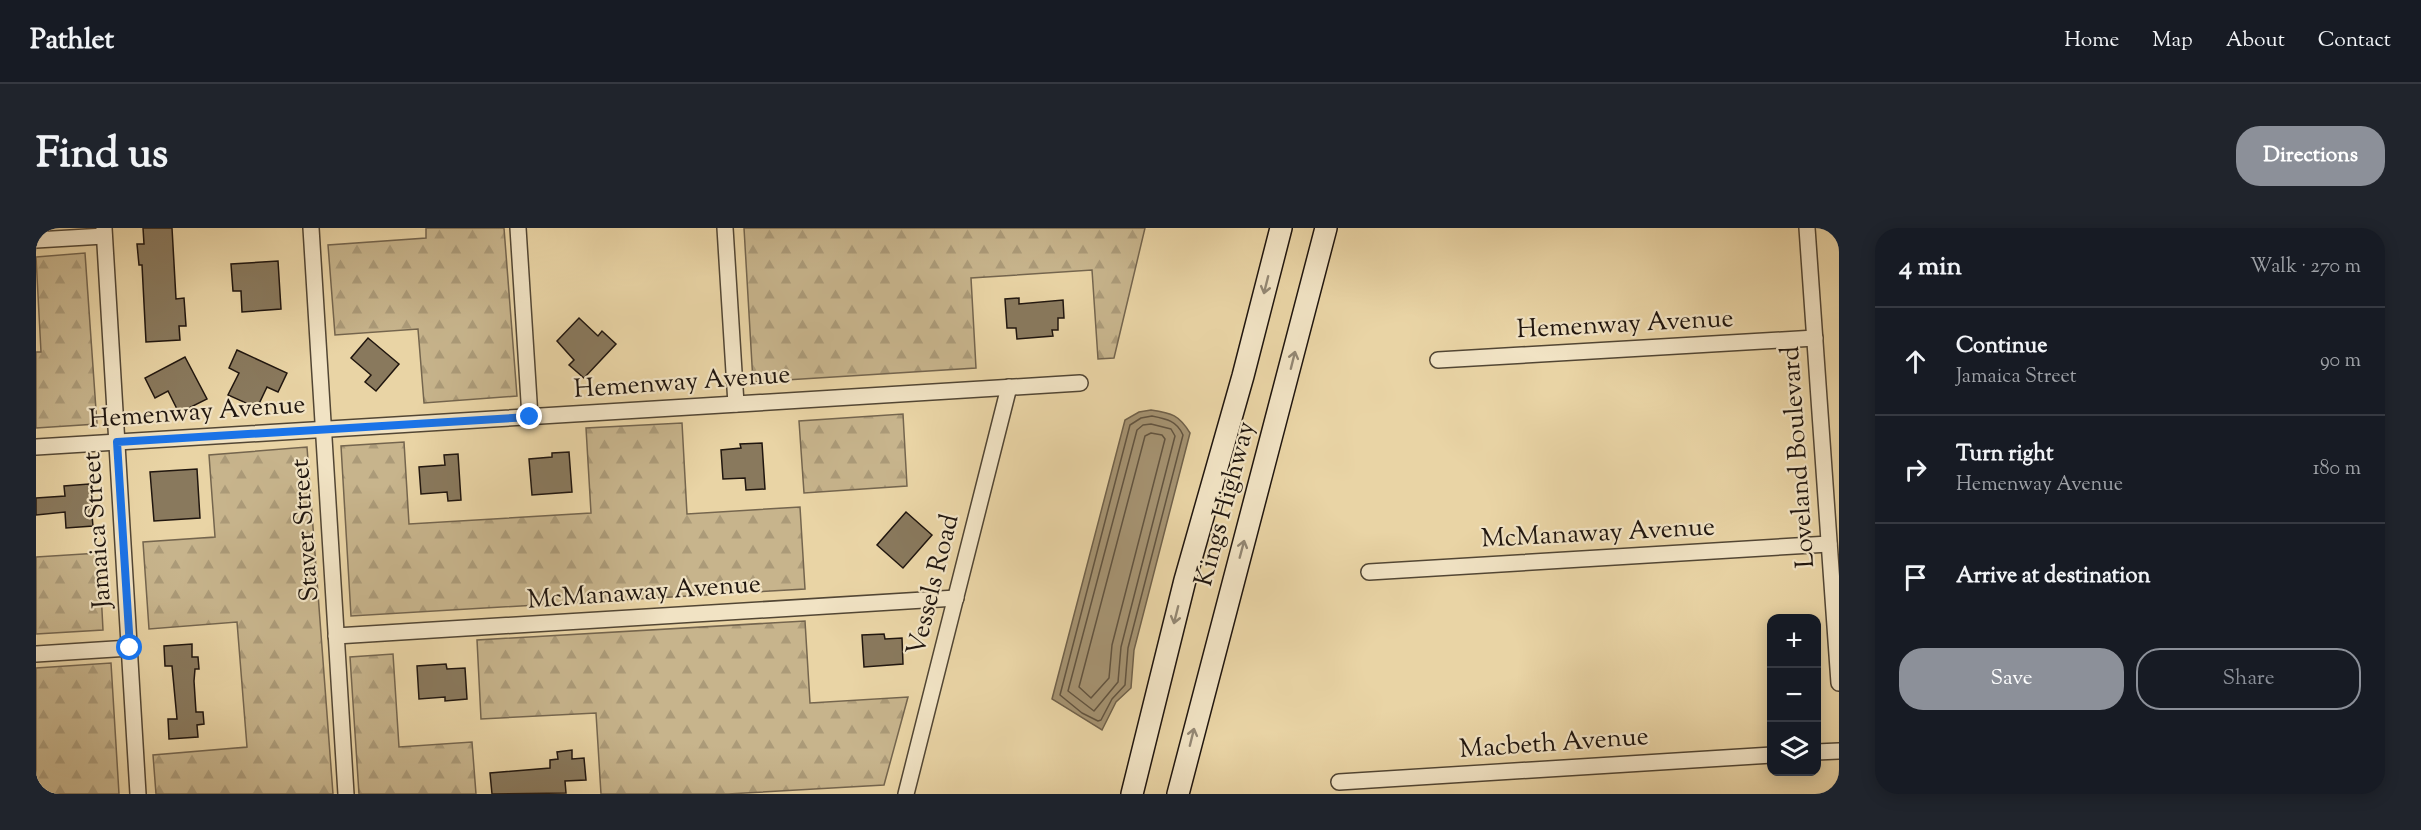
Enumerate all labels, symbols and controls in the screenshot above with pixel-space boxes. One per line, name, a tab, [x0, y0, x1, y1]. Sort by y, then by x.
text: Pathlet	[30, 21, 114, 61]
text: Home	[2064, 26, 2119, 56]
text: Map	[2152, 26, 2193, 56]
text: About	[2226, 26, 2285, 56]
text: Contact	[2318, 26, 2391, 56]
text: Find us	[36, 126, 168, 186]
button: Directions	[2236, 126, 2385, 186]
text: 4 min	[1899, 249, 1962, 286]
text: Walk · 270 m	[2250, 253, 2361, 282]
one-way arrow	[1260, 275, 1271, 294]
street label: Hemenway Avenue	[1516, 301, 1734, 349]
text: Continue	[1956, 331, 2047, 363]
street label: Loveland Boulevard	[1773, 344, 1825, 569]
icon: ahead	[1899, 345, 1932, 378]
text: 90 m	[2320, 347, 2361, 376]
one-way arrow	[1287, 351, 1299, 370]
street label: Hemenway Avenue	[572, 357, 792, 409]
text: Jamaica Street	[1956, 363, 2077, 392]
street label: Hemenway Avenue	[87, 387, 307, 439]
route end	[516, 403, 542, 429]
street label: Kings Highway	[1186, 417, 1266, 591]
text: Turn right	[1956, 439, 2053, 471]
street label: Jamaica Street	[74, 450, 122, 611]
icon: right	[1899, 453, 1932, 486]
text: 180 m	[2313, 455, 2361, 484]
street label: Staver Street	[283, 457, 329, 603]
text: Hemenway Avenue	[1956, 471, 2123, 500]
street label: McManaway Avenue	[1480, 509, 1716, 559]
street label: Vessels Road	[899, 510, 969, 660]
one-way arrow	[1236, 539, 1248, 558]
icon: arrive	[1899, 561, 1932, 594]
text: Arrive at destination	[1956, 561, 2151, 593]
street label: McManaway Avenue	[526, 566, 762, 620]
one-way arrow	[1170, 605, 1182, 624]
map controls	[1767, 614, 1821, 776]
button: +	[1767, 614, 1821, 668]
route start	[116, 634, 142, 660]
button: Save	[1899, 648, 2124, 710]
button: Share	[2136, 648, 2361, 710]
button: −	[1767, 668, 1821, 722]
street label: Macbeth Avenue	[1458, 719, 1650, 769]
button: layers	[1767, 722, 1821, 776]
one-way arrow	[1187, 728, 1199, 747]

